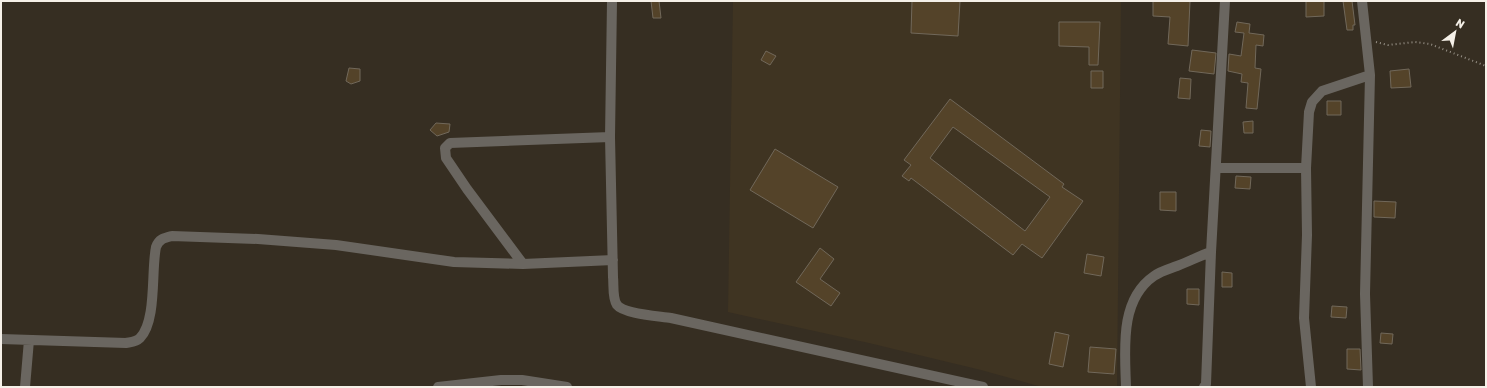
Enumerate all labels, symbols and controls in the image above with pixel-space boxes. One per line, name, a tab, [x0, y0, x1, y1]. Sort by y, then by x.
north arrow	[1435, 12, 1475, 52]
text: N	[1453, 16, 1467, 32]

